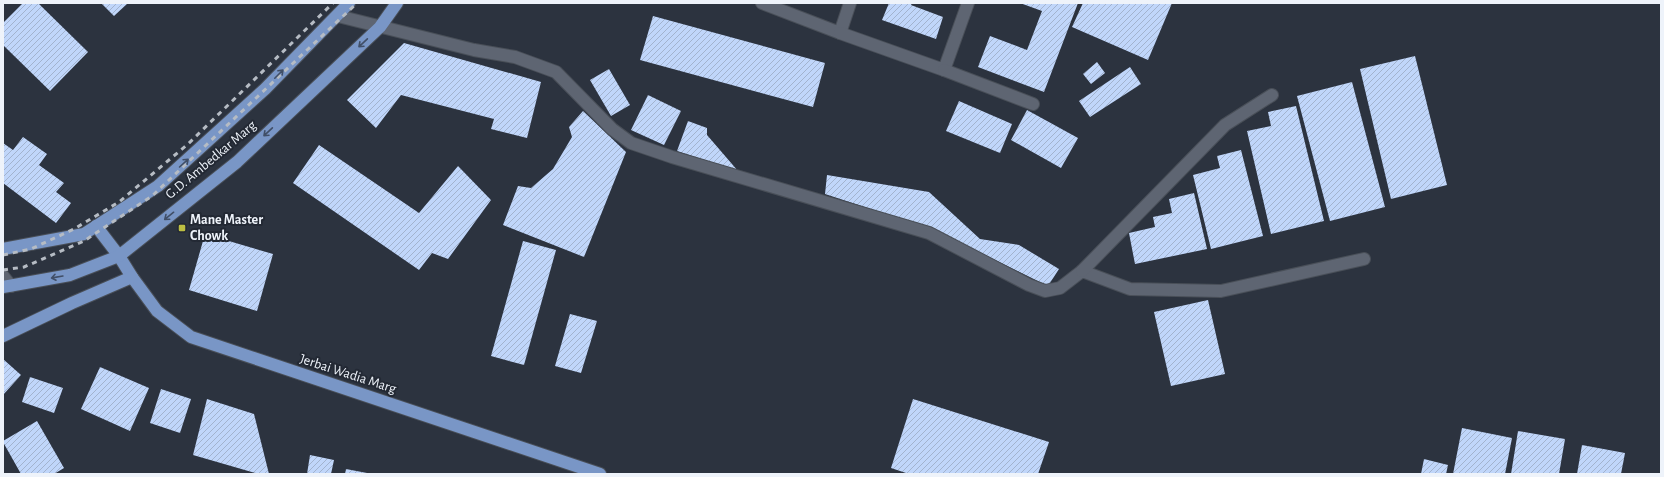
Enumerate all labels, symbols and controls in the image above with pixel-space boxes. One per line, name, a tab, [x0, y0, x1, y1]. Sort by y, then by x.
one-way arrow	[358, 38, 368, 48]
one-way arrow	[275, 69, 284, 79]
street label: G.D. Ambedkar Marg	[163, 118, 259, 202]
one-way arrow	[263, 127, 273, 137]
one-way arrow	[179, 158, 189, 167]
one-way arrow	[164, 211, 175, 220]
place label: Mane Master Chowk	[190, 213, 263, 243]
marker: Mane Master Chowk	[177, 223, 187, 233]
one-way arrow	[51, 274, 64, 282]
street label: Jerbai Wadia Marg	[298, 352, 398, 396]

